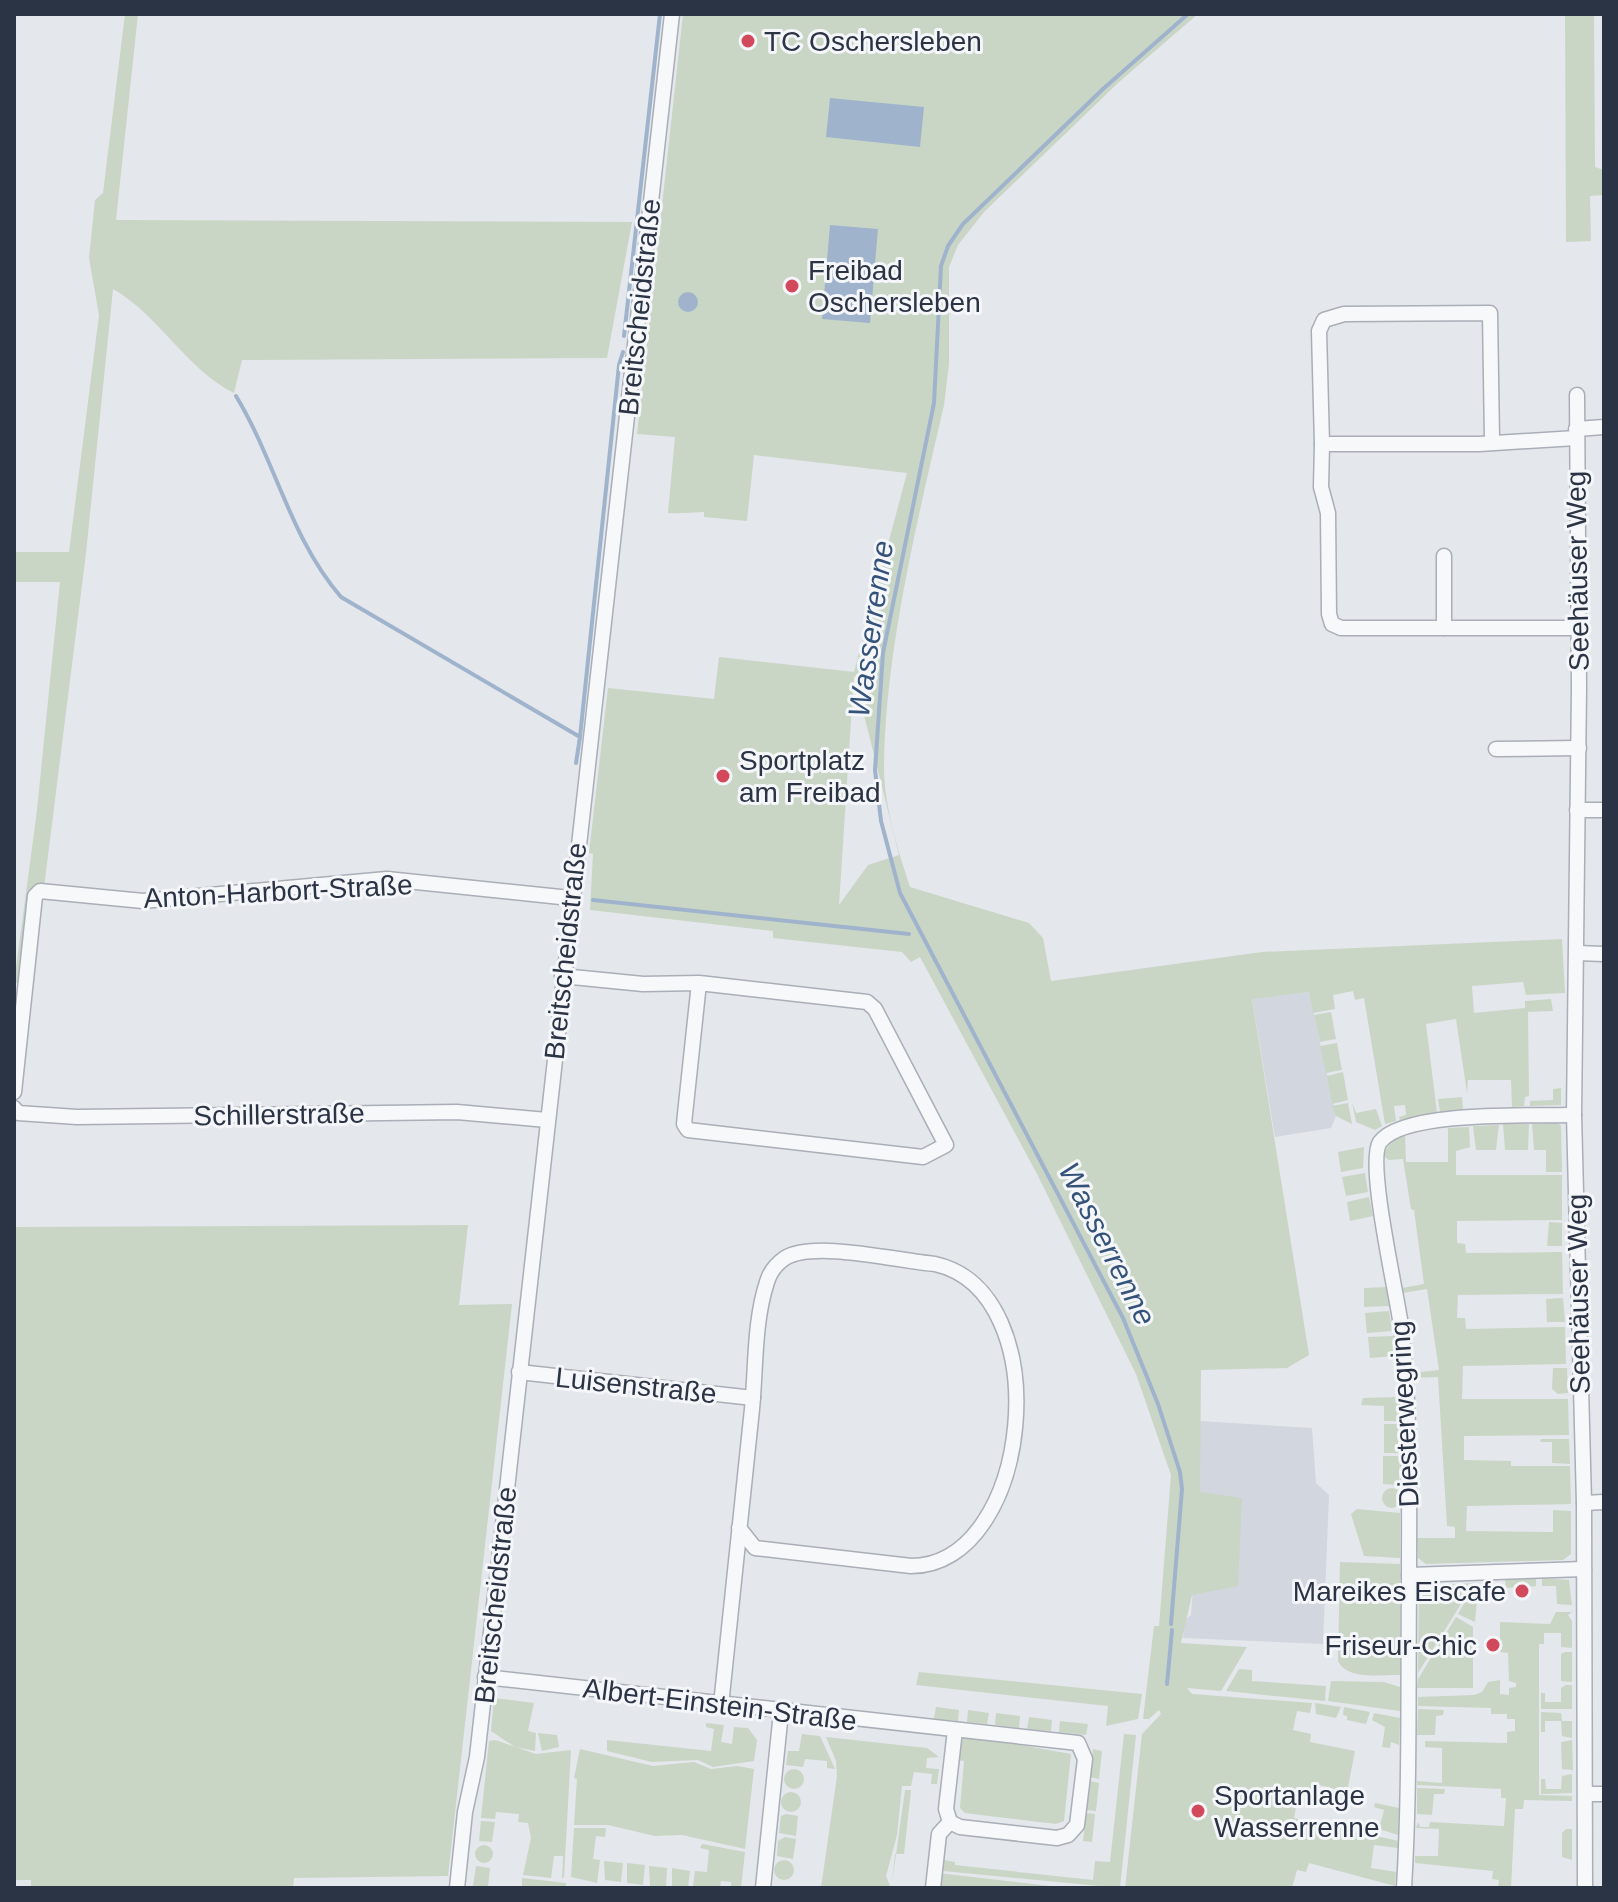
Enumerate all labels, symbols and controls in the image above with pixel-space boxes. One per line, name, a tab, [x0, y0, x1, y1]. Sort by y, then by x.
place label: TC Oschersleben	[764, 26, 982, 57]
marker: TC Oschersleben	[739, 32, 757, 50]
street label: Breitscheidstraße	[613, 197, 666, 417]
place label: Freibad Oschersleben	[808, 255, 981, 318]
marker: Freibad Oschersleben	[783, 277, 801, 295]
street label: Seehäuser Weg	[1560, 471, 1595, 671]
water label: Wasserrenne	[842, 539, 899, 719]
place label: Sportplatz am Freibad	[739, 745, 881, 808]
marker: Sportplatz am Freibad	[714, 767, 732, 785]
street label: Breitscheidstraße	[539, 841, 592, 1061]
street label: Anton-Harbort-Straße	[143, 869, 413, 914]
street label: Schillerstraße	[193, 1098, 365, 1131]
water label: Wasserrenne	[1052, 1157, 1163, 1331]
street label: Seehäuser Weg	[1561, 1194, 1596, 1394]
street label: Diesterwegring	[1384, 1320, 1425, 1508]
street label: Luisenstraße	[554, 1362, 718, 1409]
street label: Breitscheidstraße	[469, 1485, 522, 1705]
place label: Mareikes Eiscafe	[1293, 1576, 1506, 1607]
marker: Mareikes Eiscafe	[1513, 1582, 1531, 1600]
place label: Friseur-Chic	[1325, 1630, 1477, 1661]
marker: Friseur-Chic	[1484, 1636, 1502, 1654]
street label: Albert-Einstein-Straße	[581, 1672, 859, 1737]
place label: Sportanlage Wasserrenne	[1214, 1780, 1379, 1843]
marker: Sportanlage Wasserrenne	[1189, 1802, 1207, 1820]

